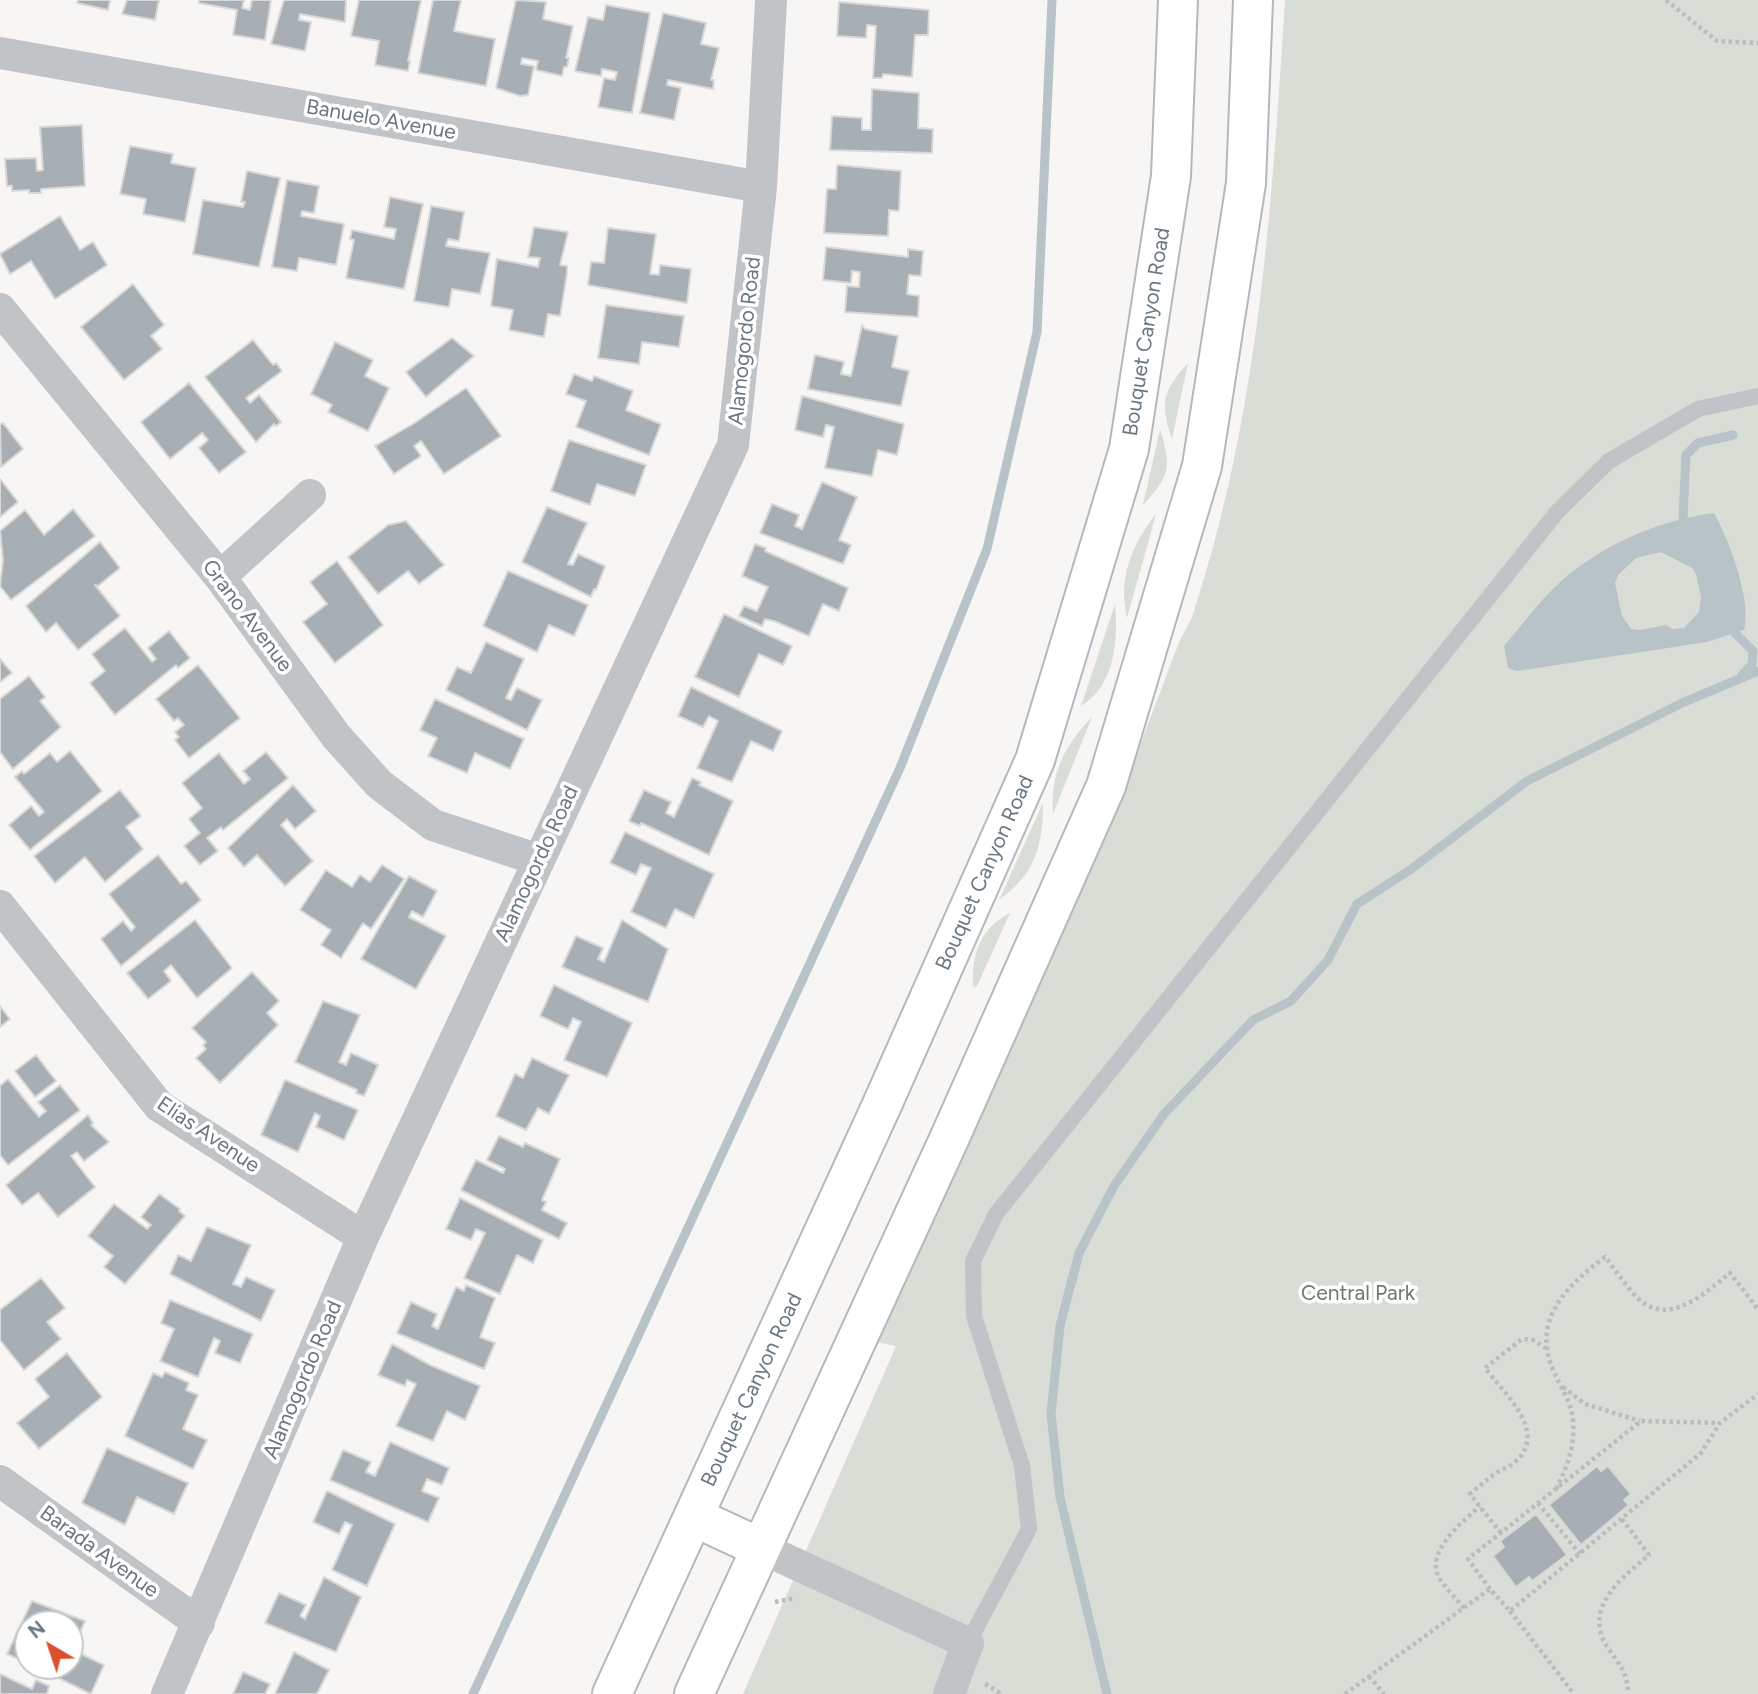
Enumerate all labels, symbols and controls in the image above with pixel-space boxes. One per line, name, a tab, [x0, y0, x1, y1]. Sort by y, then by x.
street label: Banuelo Avenue	[304, 94, 458, 146]
street label: Bouquet Canyon Road	[1118, 226, 1176, 438]
street label: Alamogordo Road	[724, 256, 766, 426]
street label: Grano Avenue	[197, 555, 297, 677]
street label: Bouquet Canyon Road	[931, 772, 1039, 974]
street label: Alamogordo Road	[490, 782, 584, 946]
street label: Elias Avenue	[152, 1091, 264, 1179]
park label: Central Park	[1301, 1281, 1415, 1307]
street label: Bouquet Canyon Road	[696, 1289, 808, 1491]
street label: Alamogordo Road	[258, 1297, 348, 1463]
street label: Barada Avenue	[35, 1500, 163, 1604]
north arrow	[14, 1610, 84, 1680]
text: N	[24, 1616, 50, 1643]

